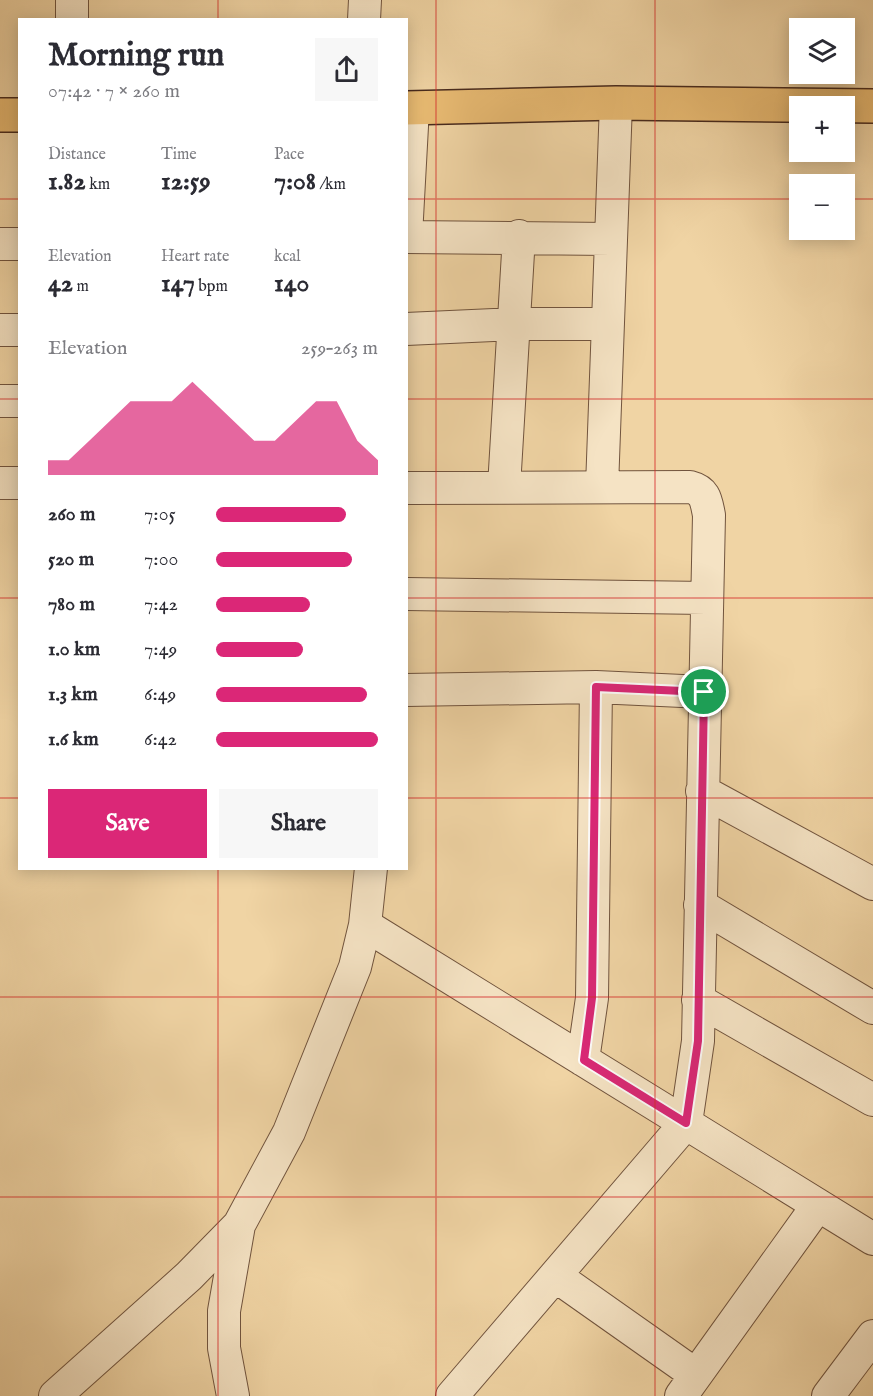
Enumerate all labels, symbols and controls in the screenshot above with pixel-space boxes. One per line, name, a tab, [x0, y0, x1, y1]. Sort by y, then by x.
map controls	[789, 18, 855, 240]
button: layers	[789, 18, 855, 84]
text: Morning run	[48, 35, 224, 77]
button: share	[315, 38, 378, 101]
text: 07:42 · 7 × 260 m	[48, 79, 180, 104]
button: +	[789, 96, 855, 162]
text: Distance	[48, 145, 106, 165]
text: Time	[161, 145, 197, 165]
text: Pace	[274, 145, 304, 165]
text: 1.82	[48, 165, 86, 198]
text: 12:59	[161, 165, 211, 198]
text: 7:08	[274, 165, 316, 198]
button: −	[789, 174, 855, 240]
text: km	[86, 175, 110, 195]
text: /km	[316, 175, 346, 195]
text: Elevation	[48, 247, 111, 267]
text: Heart rate	[161, 247, 229, 267]
text: kcal	[274, 247, 301, 267]
text: 42	[48, 267, 73, 300]
text: 147	[161, 267, 195, 300]
text: 140	[274, 267, 309, 300]
text: m	[73, 277, 89, 297]
text: bpm	[195, 277, 228, 297]
text: Elevation	[48, 336, 127, 361]
text: 259–263 m	[301, 336, 378, 361]
text: 260 m	[48, 502, 95, 527]
text: 7:05	[144, 502, 176, 527]
text: 520 m	[48, 547, 94, 572]
text: 7:00	[144, 547, 178, 572]
text: 780 m	[48, 592, 95, 617]
text: 7:42	[144, 592, 178, 617]
text: 1.0 km	[48, 637, 100, 662]
text: 7:49	[144, 637, 177, 662]
pin	[678, 666, 729, 717]
icon: arrive	[687, 675, 720, 708]
text: 1.3 km	[48, 682, 98, 707]
text: 6:49	[144, 682, 176, 707]
text: 1.6 km	[48, 727, 99, 752]
text: 6:42	[144, 727, 177, 752]
button: Save	[48, 789, 207, 858]
button: Share	[219, 789, 378, 858]

